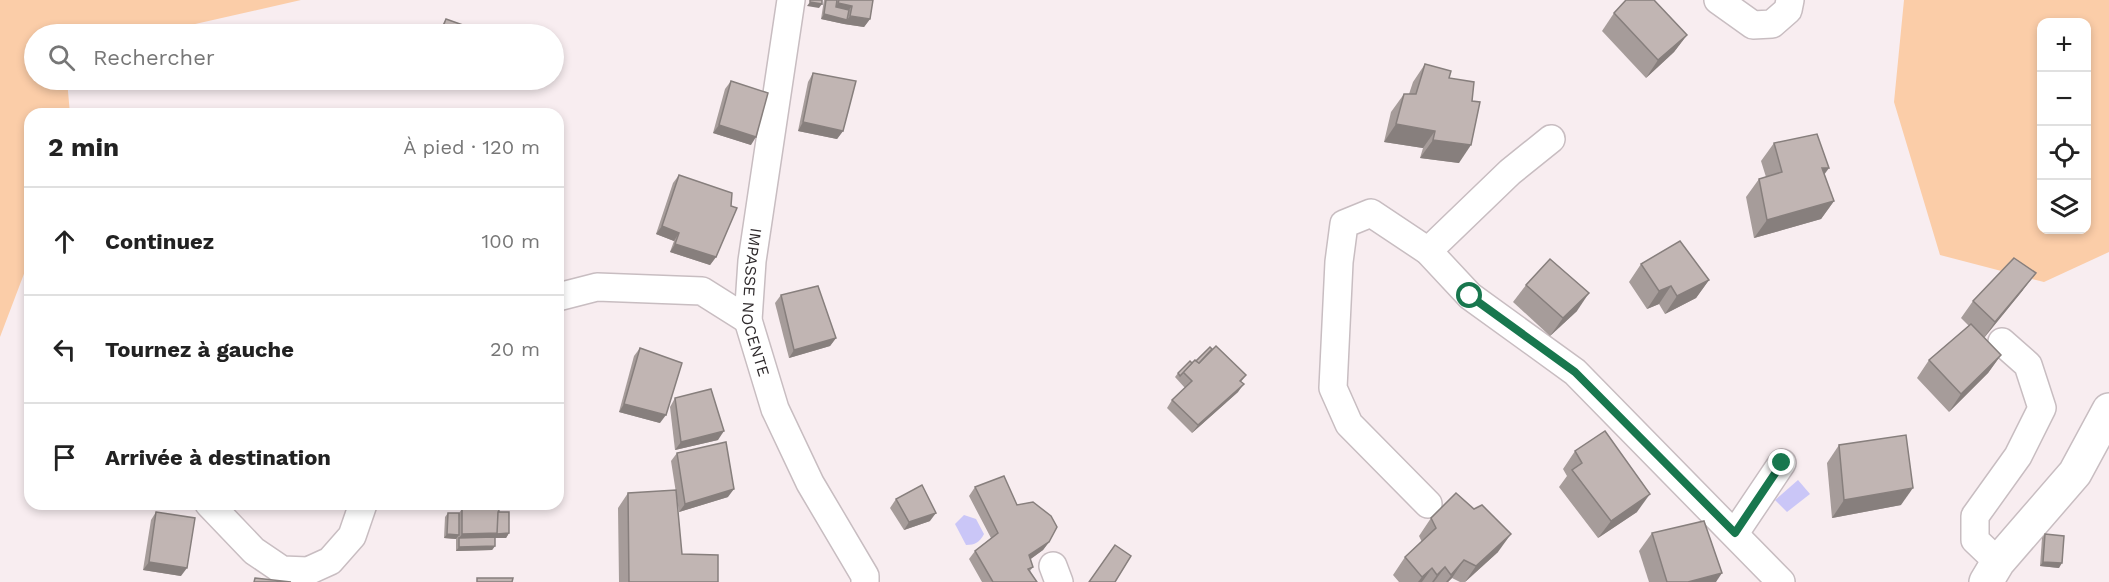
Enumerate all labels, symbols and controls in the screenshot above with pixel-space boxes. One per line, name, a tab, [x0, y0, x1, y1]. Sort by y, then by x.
map controls	[2037, 18, 2091, 234]
button: +	[2037, 18, 2091, 72]
search box	[24, 24, 564, 90]
icon: search	[45, 41, 78, 74]
text: Rechercher	[93, 45, 215, 70]
button: −	[2037, 72, 2091, 126]
button: locate	[2037, 126, 2091, 180]
text: 2 min	[48, 132, 119, 162]
text: À pied · 120 m	[403, 135, 540, 159]
button: layers	[2037, 180, 2091, 234]
icon: ahead	[48, 225, 81, 258]
street label: IMPASSE NOCENTE	[738, 227, 774, 379]
text: Continuez	[105, 229, 214, 254]
text: 100 m	[481, 229, 540, 253]
route start	[1456, 282, 1482, 308]
icon: left	[48, 333, 81, 366]
text: Tournez à gauche	[105, 337, 294, 362]
text: 20 m	[490, 337, 540, 361]
icon: arrive	[48, 441, 81, 474]
text: Arrivée à destination	[105, 445, 331, 470]
route end	[1768, 449, 1794, 475]

